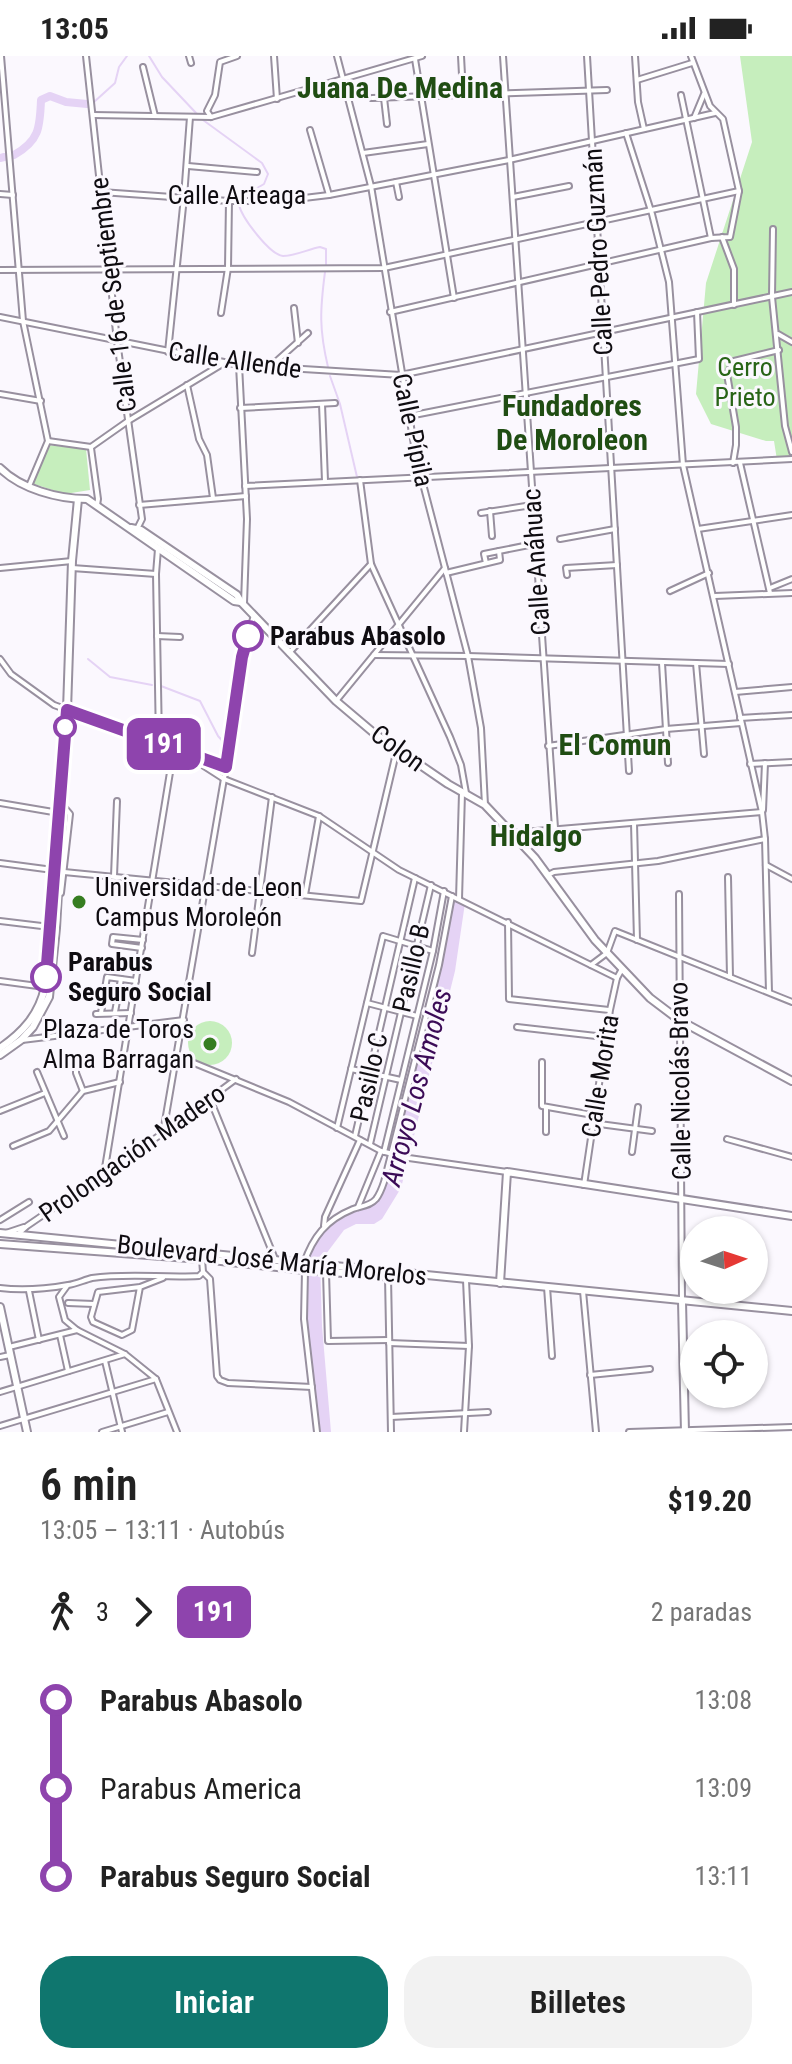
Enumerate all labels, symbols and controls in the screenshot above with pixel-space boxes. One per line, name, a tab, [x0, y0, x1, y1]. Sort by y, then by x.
text: 13:05	[40, 11, 109, 46]
district label: Juana De Medina	[297, 70, 503, 105]
street label: Calle Pedro Guzmán	[578, 148, 618, 356]
street label: Calle 16 de Septiembre	[84, 176, 142, 414]
street label: Calle Arteaga	[168, 180, 306, 210]
street label: Calle Allende	[167, 336, 303, 384]
park label: Cerro Prieto	[715, 352, 775, 412]
street label: Calle Pípila	[386, 371, 440, 489]
district label: Fundadores De Moroleon	[496, 388, 648, 457]
street label: Calle Anáhuac	[516, 488, 556, 636]
marker: Parabus Abasolo	[233, 621, 263, 651]
place label: Parabus Abasolo	[270, 621, 446, 651]
unlabelled marker	[54, 716, 76, 738]
line badge: 191	[118, 718, 210, 770]
street label: Colon	[365, 718, 431, 778]
text: 191	[143, 727, 185, 760]
district label: El Comun	[559, 727, 671, 762]
district label: Hidalgo	[490, 818, 582, 853]
place label: Universidad de Leon Campus Moroleón	[95, 872, 303, 932]
marker: Universidad de Leon Campus Moroleón	[70, 893, 88, 911]
street label: Pasillo B	[386, 921, 436, 1015]
place label: Parabus Seguro Social	[68, 947, 212, 1007]
marker: Parabus Seguro Social	[31, 962, 61, 992]
street label: Calle Nicolás Bravo	[663, 981, 697, 1181]
water label: Arroyo Los Amoles	[374, 985, 459, 1190]
street label: Calle Morita	[575, 1012, 625, 1140]
place label: Plaza de Toros Alma Barragan	[43, 1014, 194, 1074]
street label: Pasillo C	[344, 1030, 394, 1124]
marker: Plaza de Toros Alma Barragan	[201, 1035, 219, 1053]
street label: Prolongación Madero	[33, 1078, 231, 1228]
north arrow	[680, 1216, 768, 1304]
map controls	[680, 1216, 768, 1408]
street label: Boulevard José María Morelos	[116, 1229, 428, 1291]
button: locate	[680, 1320, 768, 1408]
text: 6 min	[40, 1459, 137, 1511]
text: $19.20	[667, 1483, 752, 1518]
text: 13:05 – 13:11 · Autobús	[40, 1515, 285, 1545]
icon: walk	[40, 1590, 84, 1634]
icon: forward	[121, 1590, 165, 1634]
text: 191	[193, 1595, 235, 1628]
text: 3	[96, 1597, 109, 1627]
text: 2 paradas	[651, 1597, 752, 1627]
text: Parabus Abasolo	[100, 1683, 303, 1718]
text: 13:08	[695, 1685, 752, 1715]
text: Parabus America	[100, 1771, 302, 1806]
text: 13:09	[695, 1773, 752, 1803]
text: Parabus Seguro Social	[100, 1859, 371, 1894]
text: 13:11	[695, 1861, 752, 1891]
button: Iniciar	[40, 1956, 388, 2048]
button: Billetes	[404, 1956, 752, 2048]

